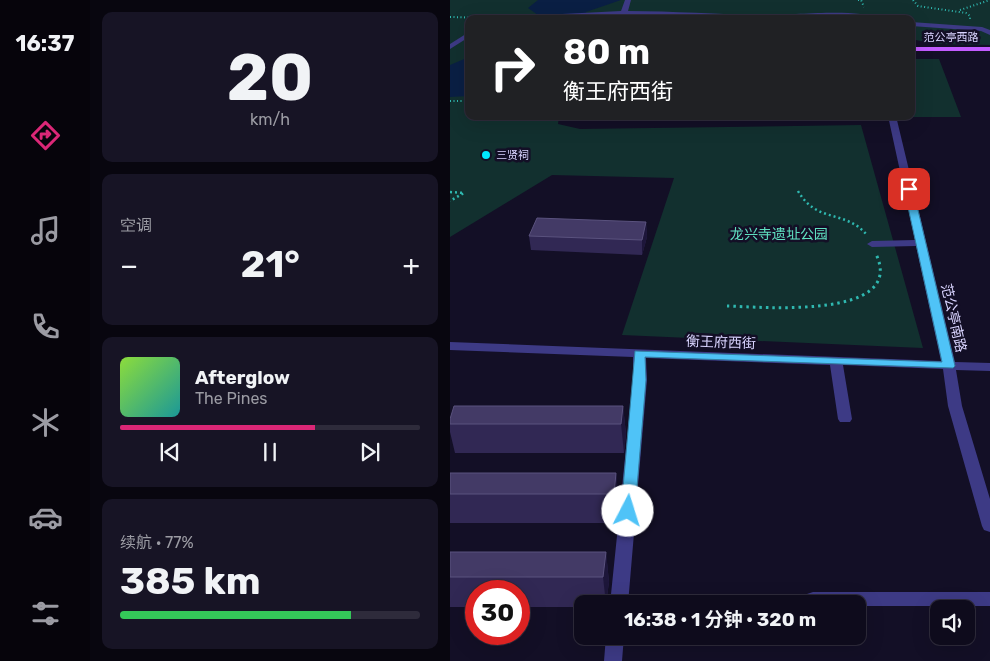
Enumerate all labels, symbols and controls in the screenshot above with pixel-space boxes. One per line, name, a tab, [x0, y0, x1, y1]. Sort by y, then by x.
text: 16:37	[16, 30, 74, 57]
text: 80 m	[563, 31, 650, 73]
street label: 范公亭西路	[924, 31, 979, 44]
icon: right	[480, 35, 545, 100]
text: 20	[227, 39, 313, 116]
text: 衡王府西街	[563, 78, 673, 105]
text: km/h	[250, 110, 290, 129]
icon: directions	[28, 118, 63, 153]
marker: 三贤祠	[480, 149, 492, 161]
place label: 三贤祠	[496, 149, 529, 162]
pin	[888, 168, 930, 210]
icon: arrive	[895, 175, 923, 203]
icon: music	[28, 213, 63, 248]
text: 空调	[120, 216, 152, 235]
park label: 龙兴寺遗址公园	[730, 226, 828, 243]
text: 21°	[241, 241, 300, 287]
text: −	[120, 249, 138, 282]
text: +	[403, 249, 420, 282]
street label: 范公亭南路	[937, 282, 970, 354]
icon: phone	[28, 309, 63, 344]
street label: 衡王府西街	[686, 333, 756, 352]
text: Afterglow	[195, 366, 290, 389]
text: The Pines	[195, 389, 268, 408]
icon: climate	[28, 405, 63, 440]
icon: previous	[156, 438, 184, 466]
icon: pause	[256, 438, 284, 466]
icon: next	[356, 438, 384, 466]
position arrow	[601, 484, 653, 536]
icon: car	[28, 500, 63, 535]
text: 续航 · 77%	[120, 533, 194, 552]
text: 385 km	[120, 558, 260, 604]
speed limit sign: 30	[465, 580, 530, 645]
icon: filters	[28, 596, 63, 631]
map controls	[930, 600, 975, 645]
button: sound	[930, 600, 975, 645]
text: 16:38 · 1 分钟 · 320 m	[624, 608, 816, 631]

